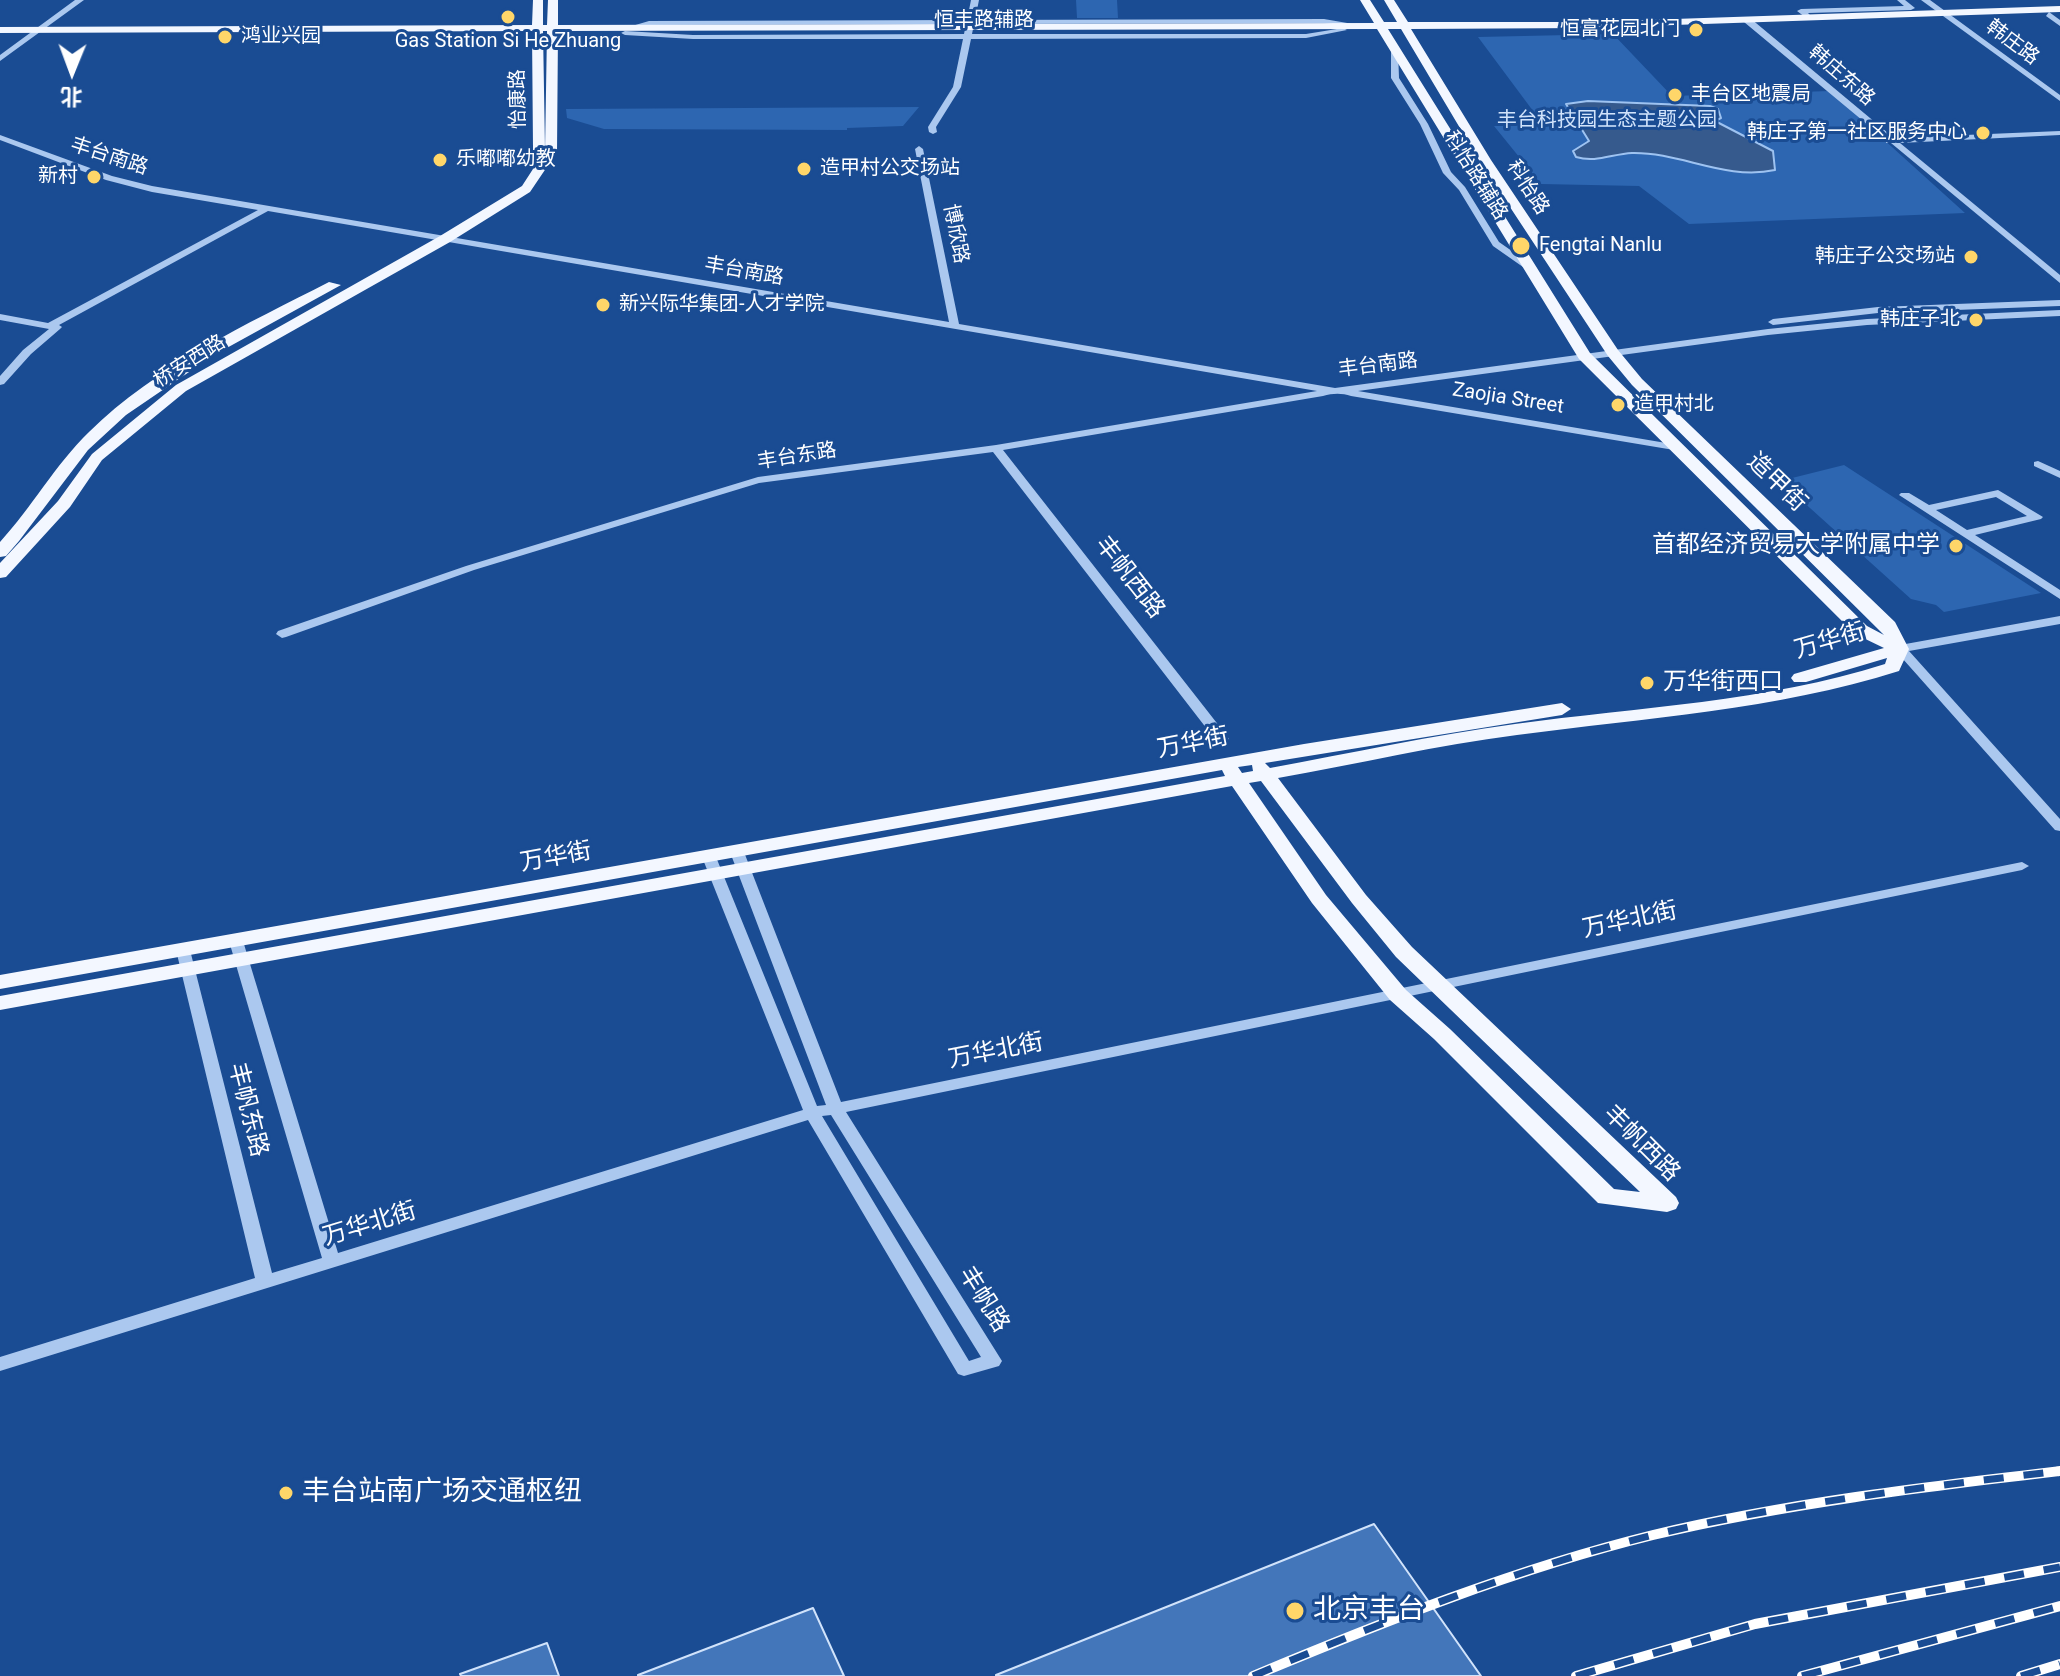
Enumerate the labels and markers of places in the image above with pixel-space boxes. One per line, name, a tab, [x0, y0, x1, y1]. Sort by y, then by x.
marker: Gas Station Si He Zhuang	[499, 8, 517, 26]
place label: 恒富花园北门	[1560, 18, 1680, 42]
marker: 恒富花园北门	[1687, 21, 1705, 39]
place label: 鸿业兴园	[241, 25, 321, 49]
marker: 鸿业兴园	[216, 28, 234, 46]
place label: Gas Station Si He Zhuang	[395, 30, 621, 54]
place label: 丰台区地震局	[1691, 83, 1811, 107]
marker: 丰台区地震局	[1666, 86, 1684, 104]
place label: 韩庄子第一社区服务中心	[1747, 121, 1967, 145]
marker: 韩庄子第一社区服务中心	[1974, 124, 1992, 142]
place label: 乐嘟嘟幼教	[456, 148, 556, 172]
marker: 乐嘟嘟幼教	[431, 151, 449, 169]
place label: 造甲村公交场站	[820, 157, 960, 181]
marker: 造甲村公交场站	[795, 160, 813, 178]
place label: 新村	[38, 165, 78, 189]
marker: 新村	[85, 168, 103, 186]
place label: Fengtai Nanlu	[1539, 234, 1662, 258]
marker: Fengtai Nanlu	[1510, 235, 1532, 257]
place label: 韩庄子公交场站	[1815, 245, 1955, 269]
marker: 韩庄子公交场站	[1962, 248, 1980, 266]
place label: 新兴际华集团-人才学院	[619, 293, 825, 317]
marker: 新兴际华集团-人才学院	[594, 296, 612, 314]
place label: 韩庄子北	[1880, 308, 1960, 332]
marker: 韩庄子北	[1967, 311, 1985, 329]
place label: 造甲村北	[1634, 393, 1714, 417]
marker: 造甲村北	[1609, 396, 1627, 414]
place label: 首都经济贸易大学附属中学	[1652, 532, 1940, 560]
marker: 首都经济贸易大学附属中学	[1947, 537, 1965, 555]
place label: 万华街西口	[1663, 669, 1783, 697]
marker: 万华街西口	[1638, 674, 1656, 692]
place label: 丰台站南广场交通枢纽	[302, 1476, 582, 1510]
marker: 丰台站南广场交通枢纽	[277, 1484, 295, 1502]
place label: 北京丰台	[1313, 1594, 1425, 1628]
marker: 北京丰台	[1284, 1600, 1306, 1622]

